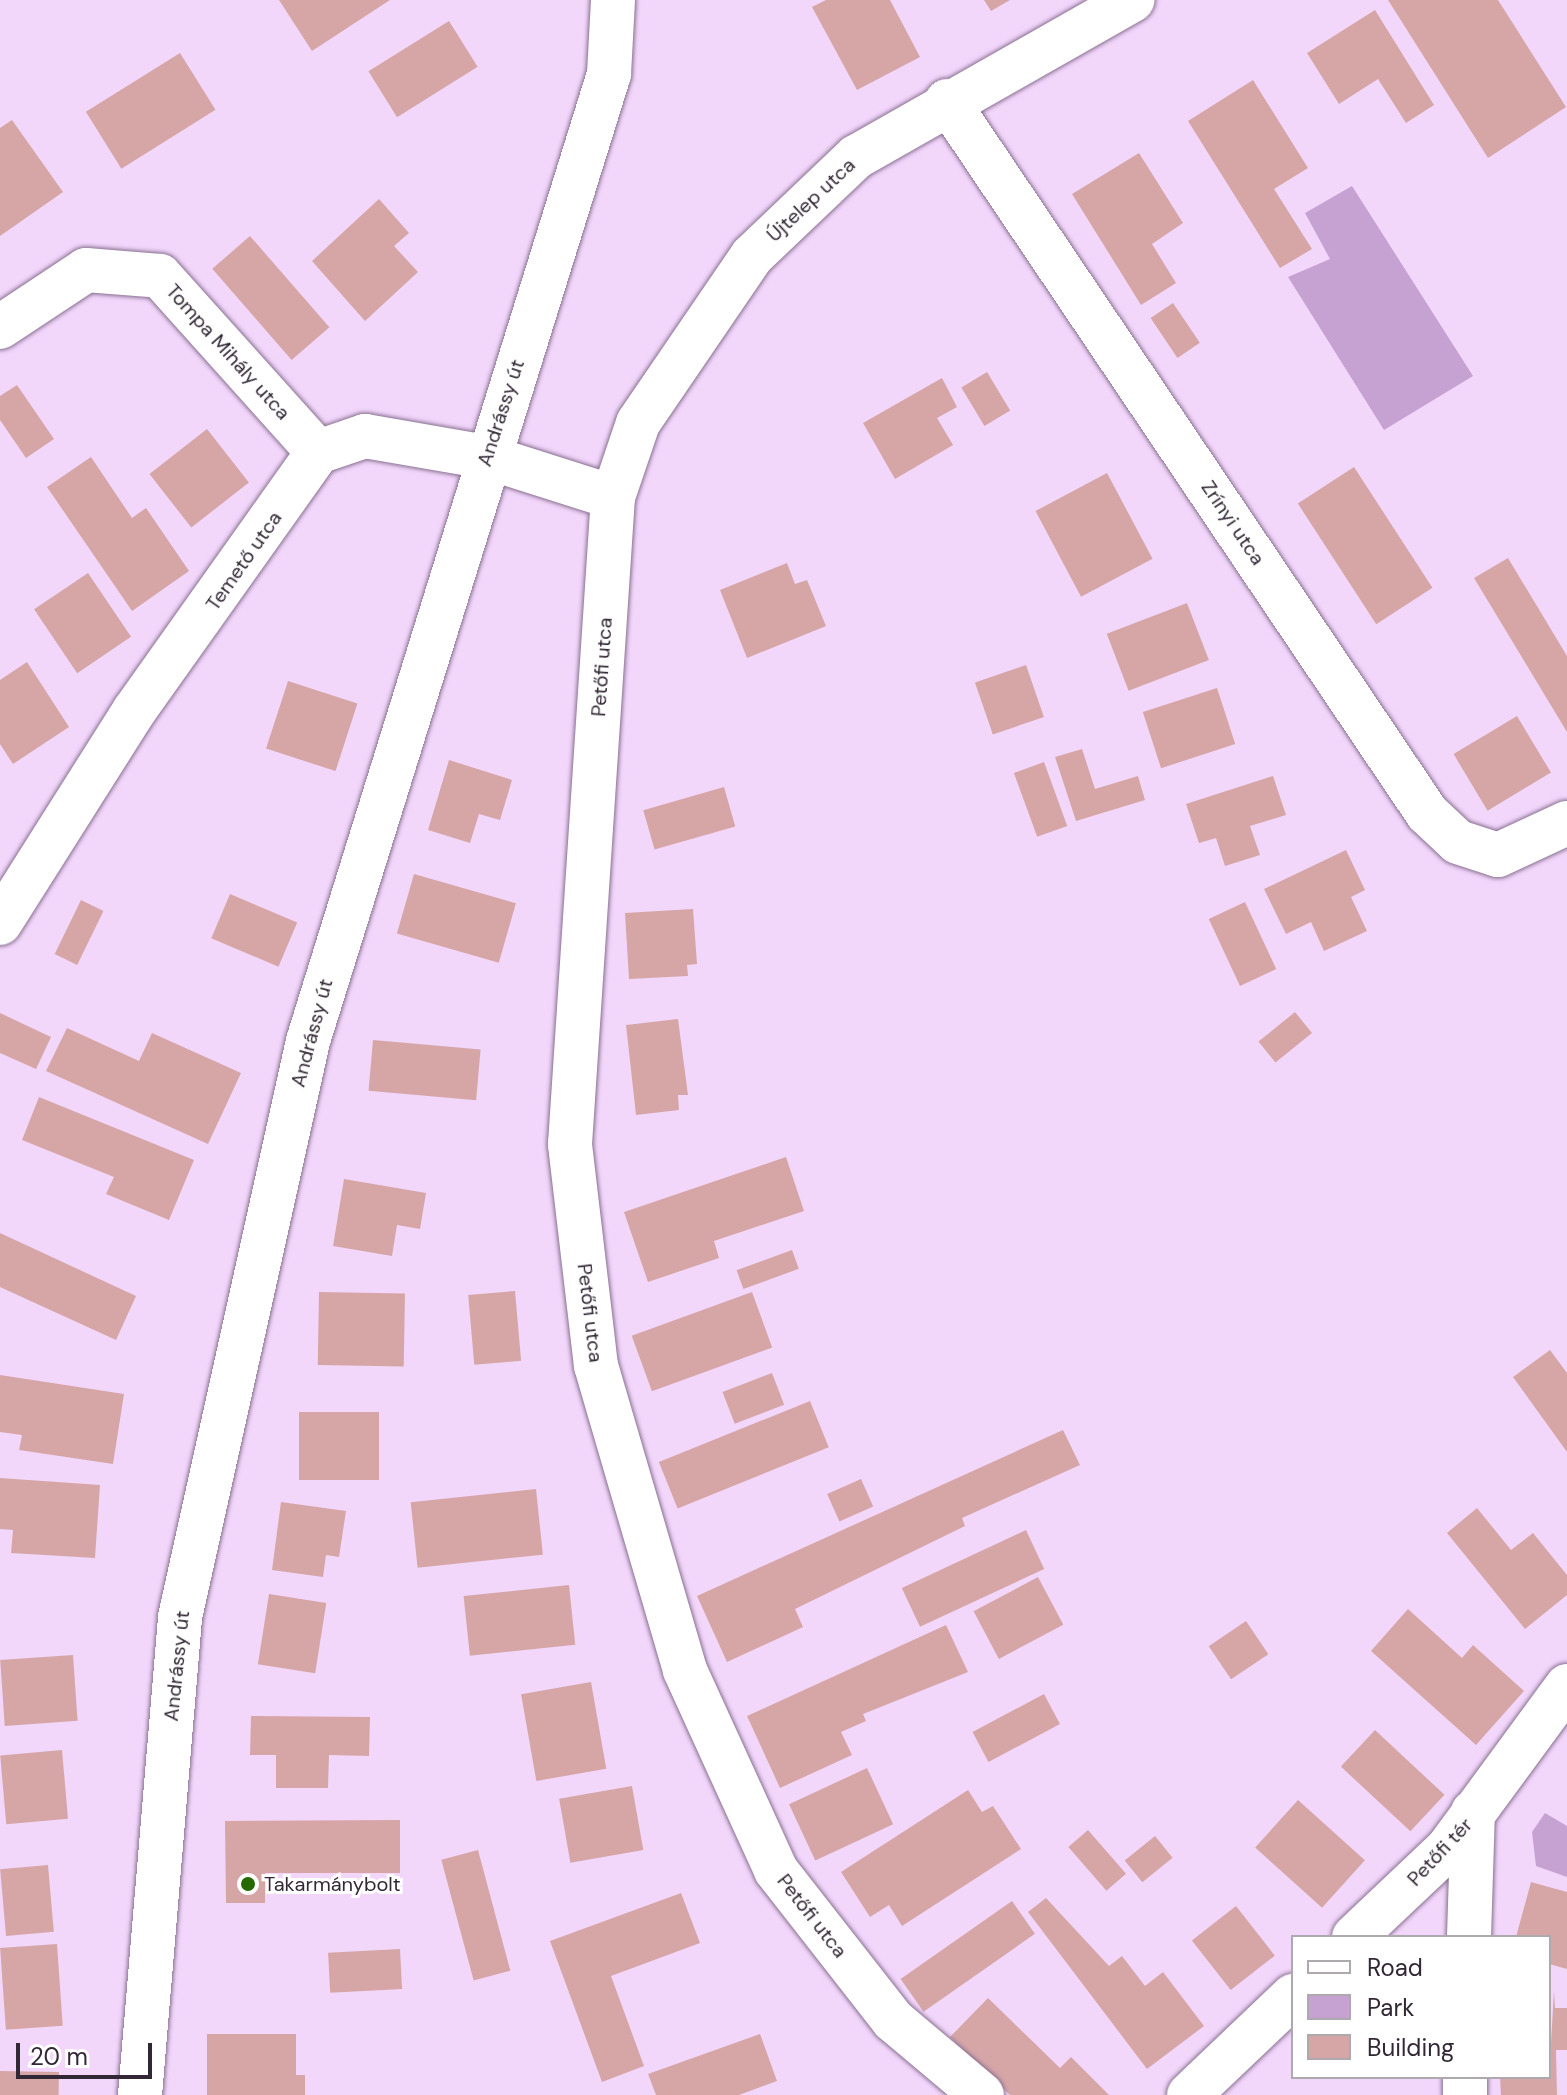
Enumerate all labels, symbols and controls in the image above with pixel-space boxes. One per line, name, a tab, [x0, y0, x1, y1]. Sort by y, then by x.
street label: Újtelep utca	[762, 153, 860, 247]
street label: Tompa Mihály utca	[161, 279, 295, 425]
street label: Andrássy út	[472, 357, 530, 469]
street label: Zrínyi utca	[1196, 476, 1270, 570]
street label: Temető utca	[201, 507, 287, 615]
street label: Petőfi utca	[587, 617, 617, 717]
street label: Andrássy út	[286, 976, 338, 1090]
street label: Petőfi utca	[572, 1262, 608, 1364]
street label: Andrássy út	[159, 1610, 195, 1722]
street label: Petőfi tér	[1402, 1813, 1478, 1891]
street label: Petőfi utca	[772, 1869, 852, 1963]
place label: Takarmánybolt	[264, 1872, 401, 1896]
marker: Takarmánybolt	[239, 1875, 257, 1893]
legend	[1291, 1935, 1551, 2079]
text: Road	[1367, 1952, 1423, 1983]
text: Park	[1367, 1992, 1414, 2023]
scale bar	[20, 2027, 156, 2077]
text: Building	[1367, 2032, 1454, 2063]
text: 20 m	[30, 2041, 88, 2072]

